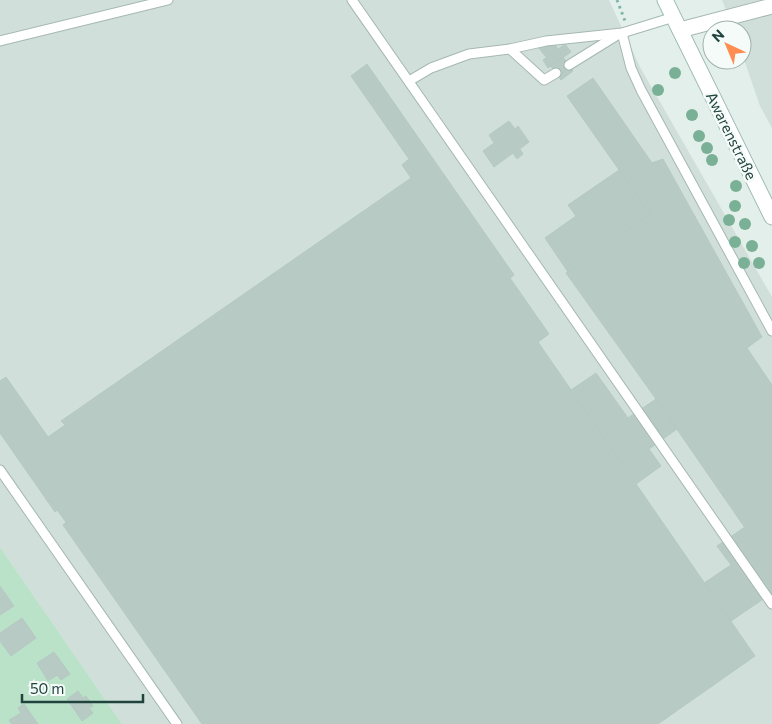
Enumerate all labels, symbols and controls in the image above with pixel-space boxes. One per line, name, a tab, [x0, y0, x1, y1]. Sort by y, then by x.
north arrow	[702, 20, 752, 70]
text: N	[708, 26, 727, 45]
street label: Awarenstraße	[703, 89, 761, 182]
scale bar	[22, 672, 144, 704]
text: 50 m	[30, 679, 64, 697]

